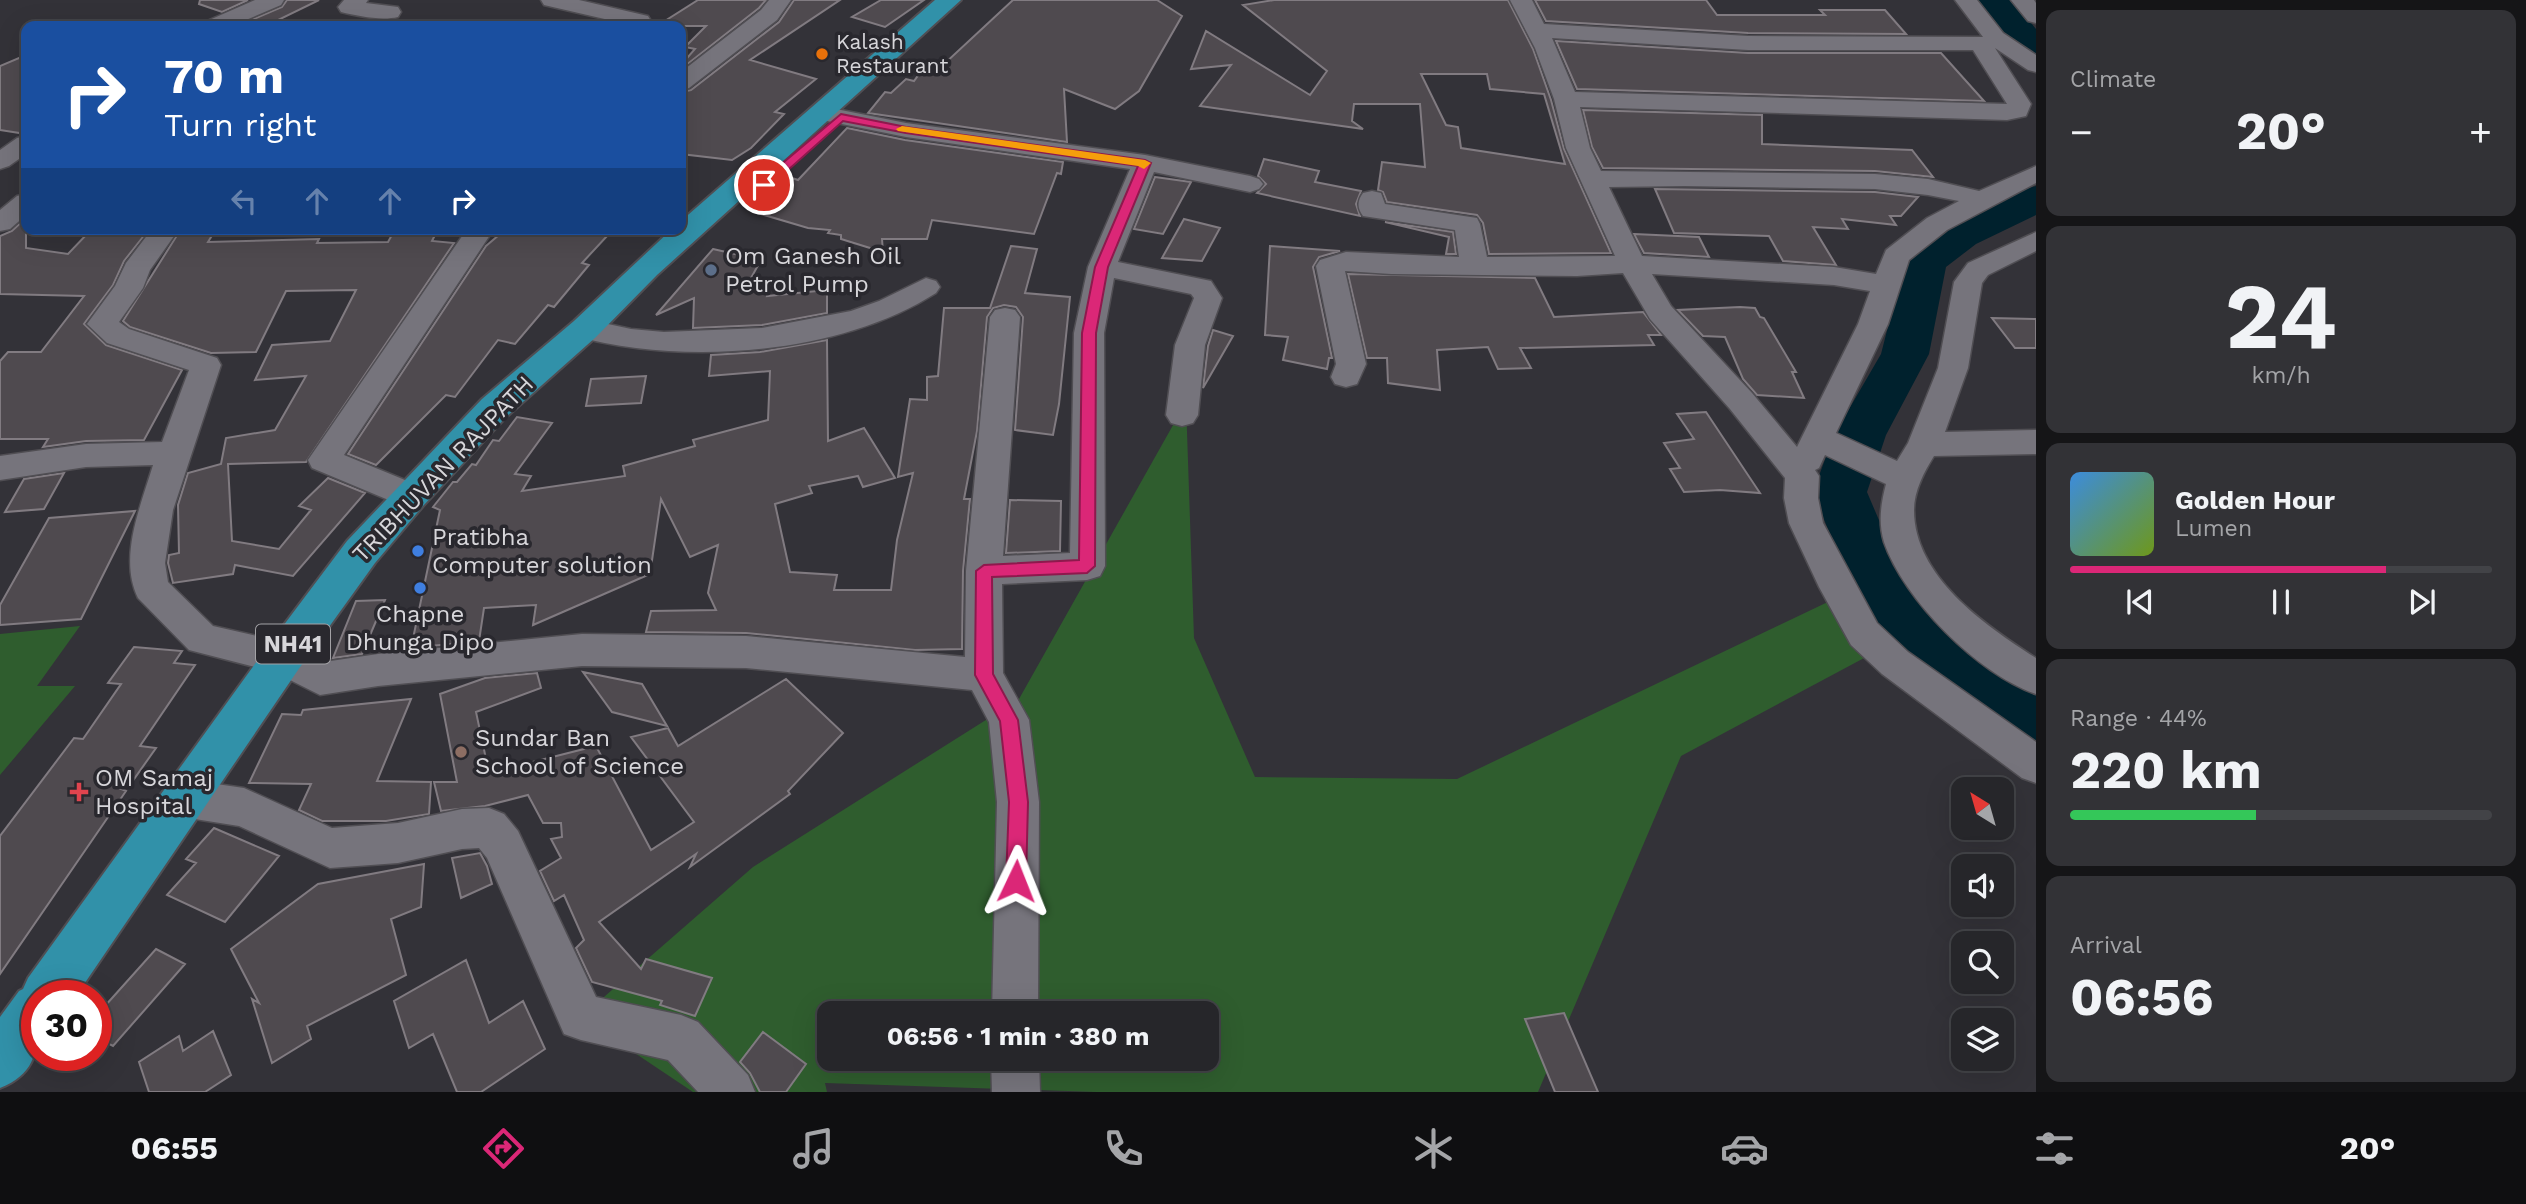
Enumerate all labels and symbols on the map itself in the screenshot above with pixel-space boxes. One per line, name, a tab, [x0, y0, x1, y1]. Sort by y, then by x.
place label: Kalash Restaurant	[836, 29, 948, 78]
marker: Kalash Restaurant	[814, 46, 830, 62]
pin	[734, 155, 794, 215]
place label: Om Ganesh Oil Petrol Pump	[725, 242, 901, 298]
marker: Om Ganesh Oil Petrol Pump	[703, 262, 719, 278]
street label: TRIBHUVAN RAJPATH	[347, 370, 539, 568]
place label: Pratibha Computer solution	[432, 523, 652, 579]
marker: Pratibha Computer solution	[410, 543, 426, 559]
marker: Chapne Dhunga Dipo	[412, 580, 428, 596]
place label: Chapne Dhunga Dipo	[346, 600, 494, 656]
road number: NH41	[256, 624, 330, 664]
place label: Sundar Ban School of Science	[475, 724, 684, 780]
marker: Sundar Ban School of Science	[453, 744, 469, 760]
place label: OM Samaj Hospital	[95, 764, 213, 820]
north arrow	[1951, 777, 2014, 840]
marker: OM Samaj Hospital	[69, 782, 89, 802]
position arrow	[979, 844, 1053, 918]
speed limit sign: 30	[21, 980, 112, 1071]

